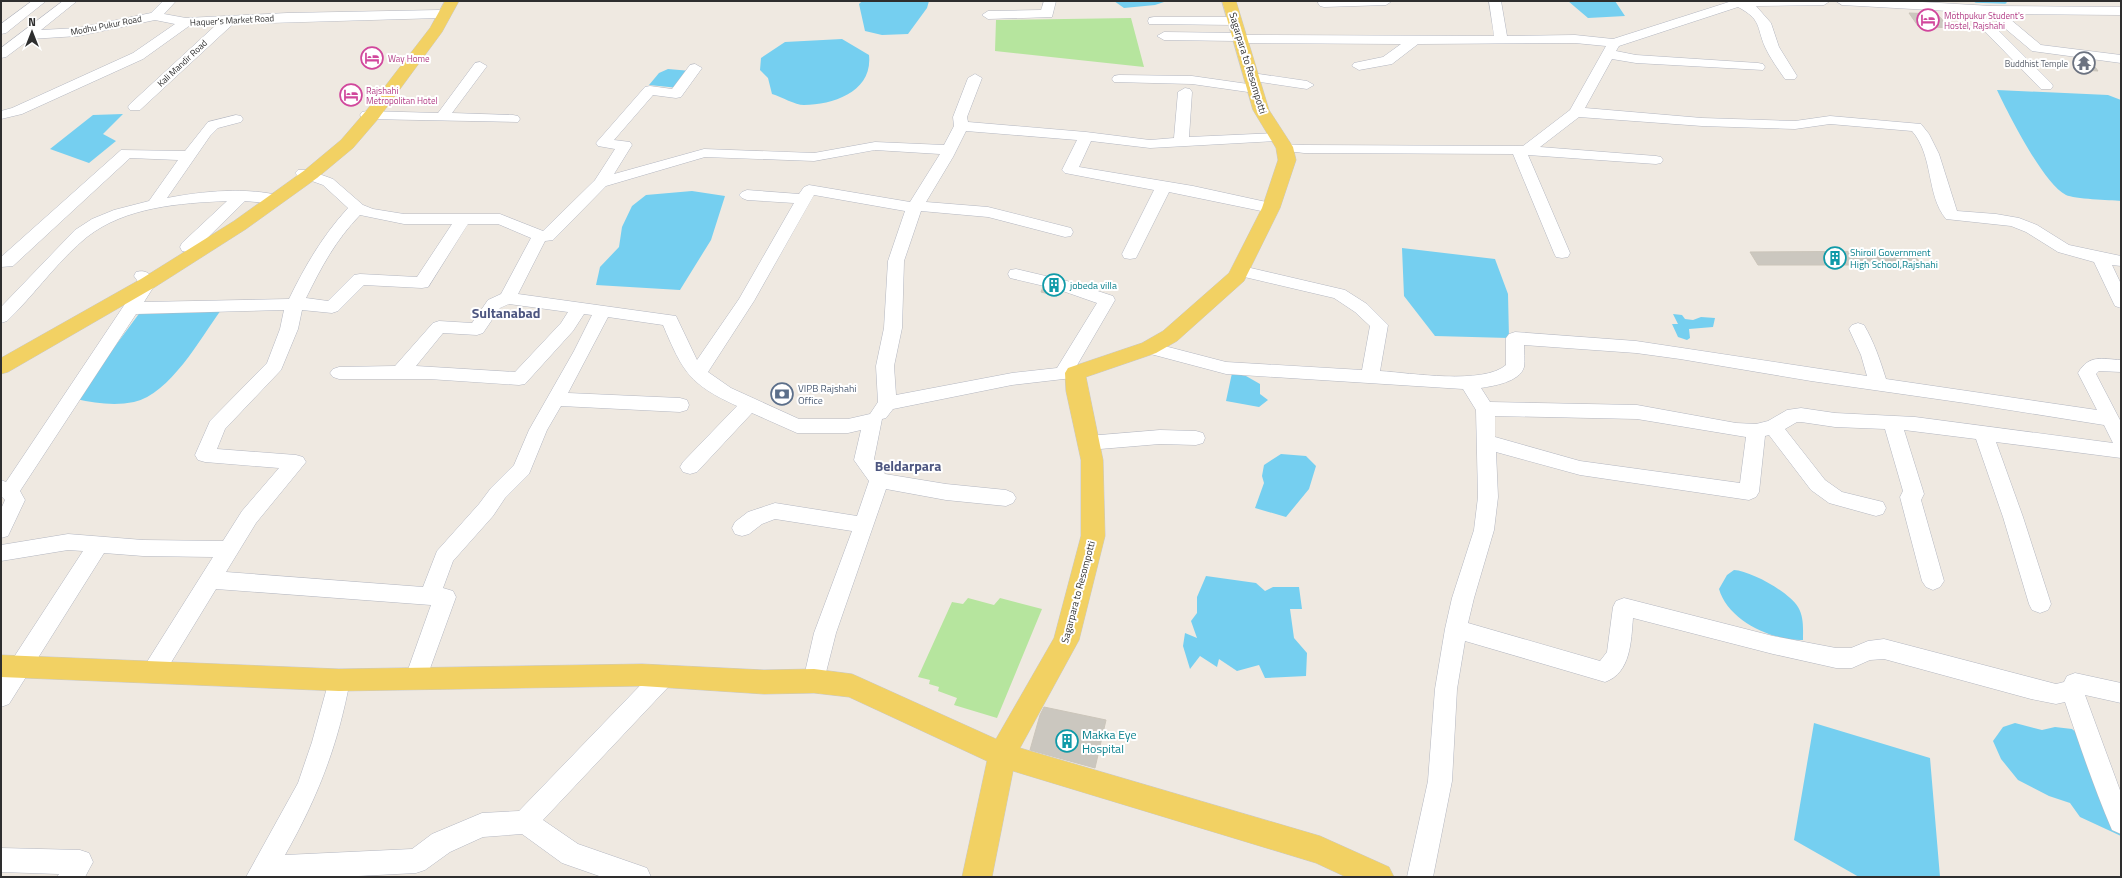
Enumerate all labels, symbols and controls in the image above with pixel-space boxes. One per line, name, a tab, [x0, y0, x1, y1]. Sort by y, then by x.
hotel icon: Mothpukur Student's Hostel, Rajshahi	[1915, 7, 1941, 33]
place label: Mothpukur Student's Hostel, Rajshahi	[1944, 9, 2024, 32]
street label: Haquer's Market Road	[190, 11, 275, 29]
street label: Sagarpara to Resompotti	[1225, 11, 1271, 115]
north arrow	[12, 12, 52, 52]
street label: Modhu Pukur Road	[69, 12, 143, 38]
text: N	[28, 14, 36, 30]
street label: Kali Mandir Road	[154, 36, 210, 90]
hotel icon: Way Home	[359, 45, 385, 71]
temple icon: Buddhist Temple	[2071, 50, 2097, 76]
place label: Way Home	[388, 52, 430, 65]
place label: Buddhist Temple	[2005, 57, 2068, 70]
hotel icon: Rajshahi Metropolitan Hotel	[338, 82, 364, 108]
place label: Rajshahi Metropolitan Hotel	[366, 84, 438, 107]
building icon: Shiroil Government High School,Rajshahi	[1822, 245, 1848, 271]
place label: Shiroil Government High School,Rajshahi	[1850, 245, 1938, 272]
building icon: jobeda villa	[1041, 272, 1067, 298]
place label: jobeda villa	[1069, 278, 1117, 293]
district label: Sultanabad	[472, 302, 540, 323]
bank icon: VIPB Rajshahi Office	[769, 381, 795, 407]
place label: VIPB Rajshahi Office	[798, 381, 857, 408]
district label: Beldarpara	[875, 455, 941, 476]
street label: Sagarpara to Resompotti	[1057, 539, 1099, 645]
place label: Makka Eye Hospital	[1082, 725, 1136, 758]
building icon: Makka Eye Hospital	[1054, 728, 1080, 754]

